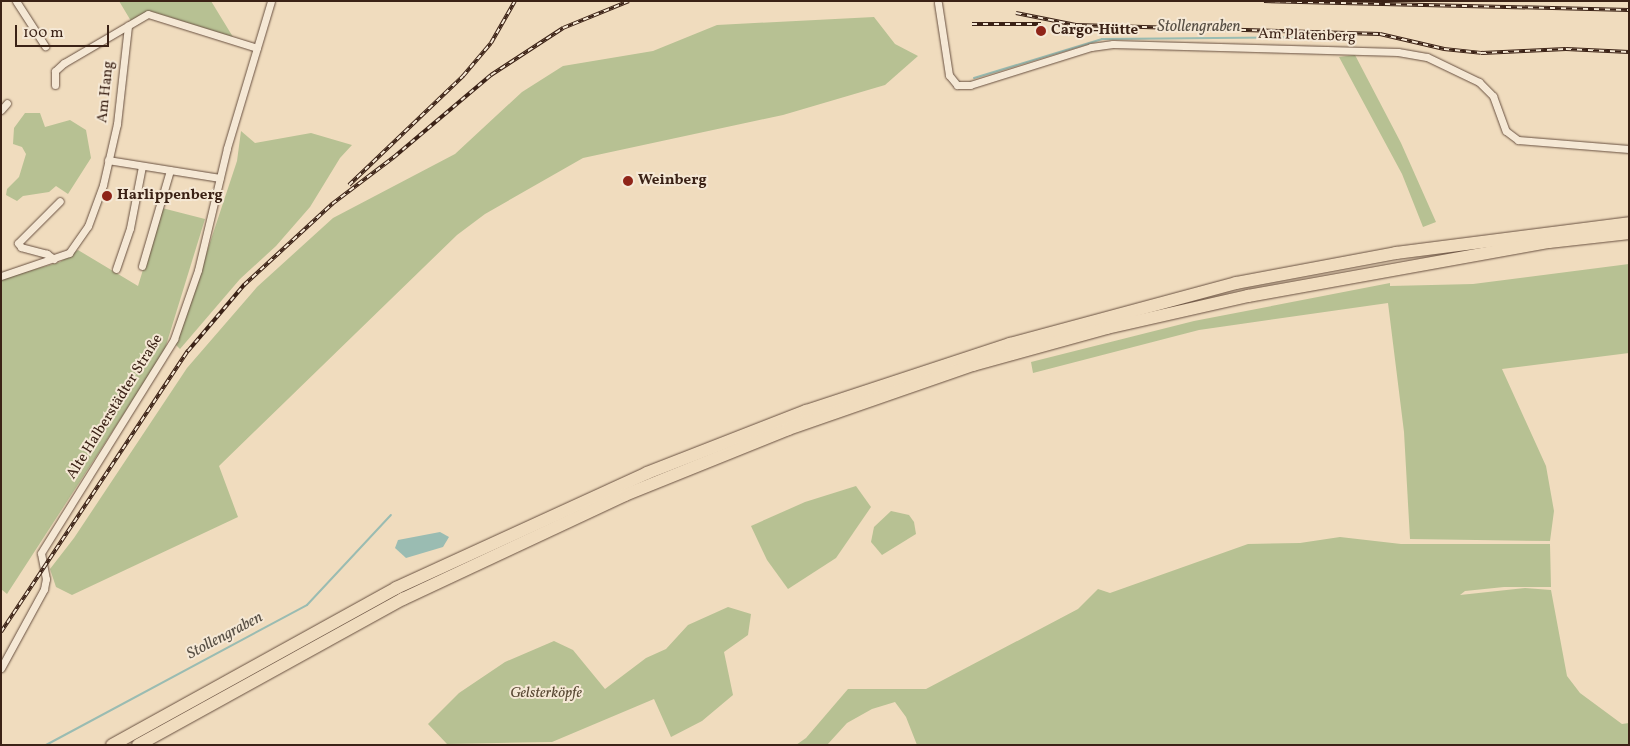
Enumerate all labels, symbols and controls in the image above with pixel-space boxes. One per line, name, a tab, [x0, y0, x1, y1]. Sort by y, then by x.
scale bar	[18, 15, 111, 47]
water label: Stollengraben	[1157, 17, 1241, 37]
place label: Cargo-Hütte	[1051, 22, 1138, 40]
text: 100 m	[23, 23, 63, 44]
marker: Cargo-Hütte	[1035, 25, 1047, 37]
street label: Am Platenberg	[1258, 25, 1356, 47]
street label: Am Hang	[94, 60, 118, 124]
place label: Weinberg	[638, 172, 707, 190]
marker: Weinberg	[622, 175, 634, 187]
place label: Harlippenberg	[117, 187, 223, 205]
marker: Harlippenberg	[101, 190, 113, 202]
street label: Alte Halberstädter Straße	[63, 331, 167, 483]
water label: Stollengraben	[184, 608, 266, 664]
park label: Gelsterköpfe	[510, 685, 582, 703]

